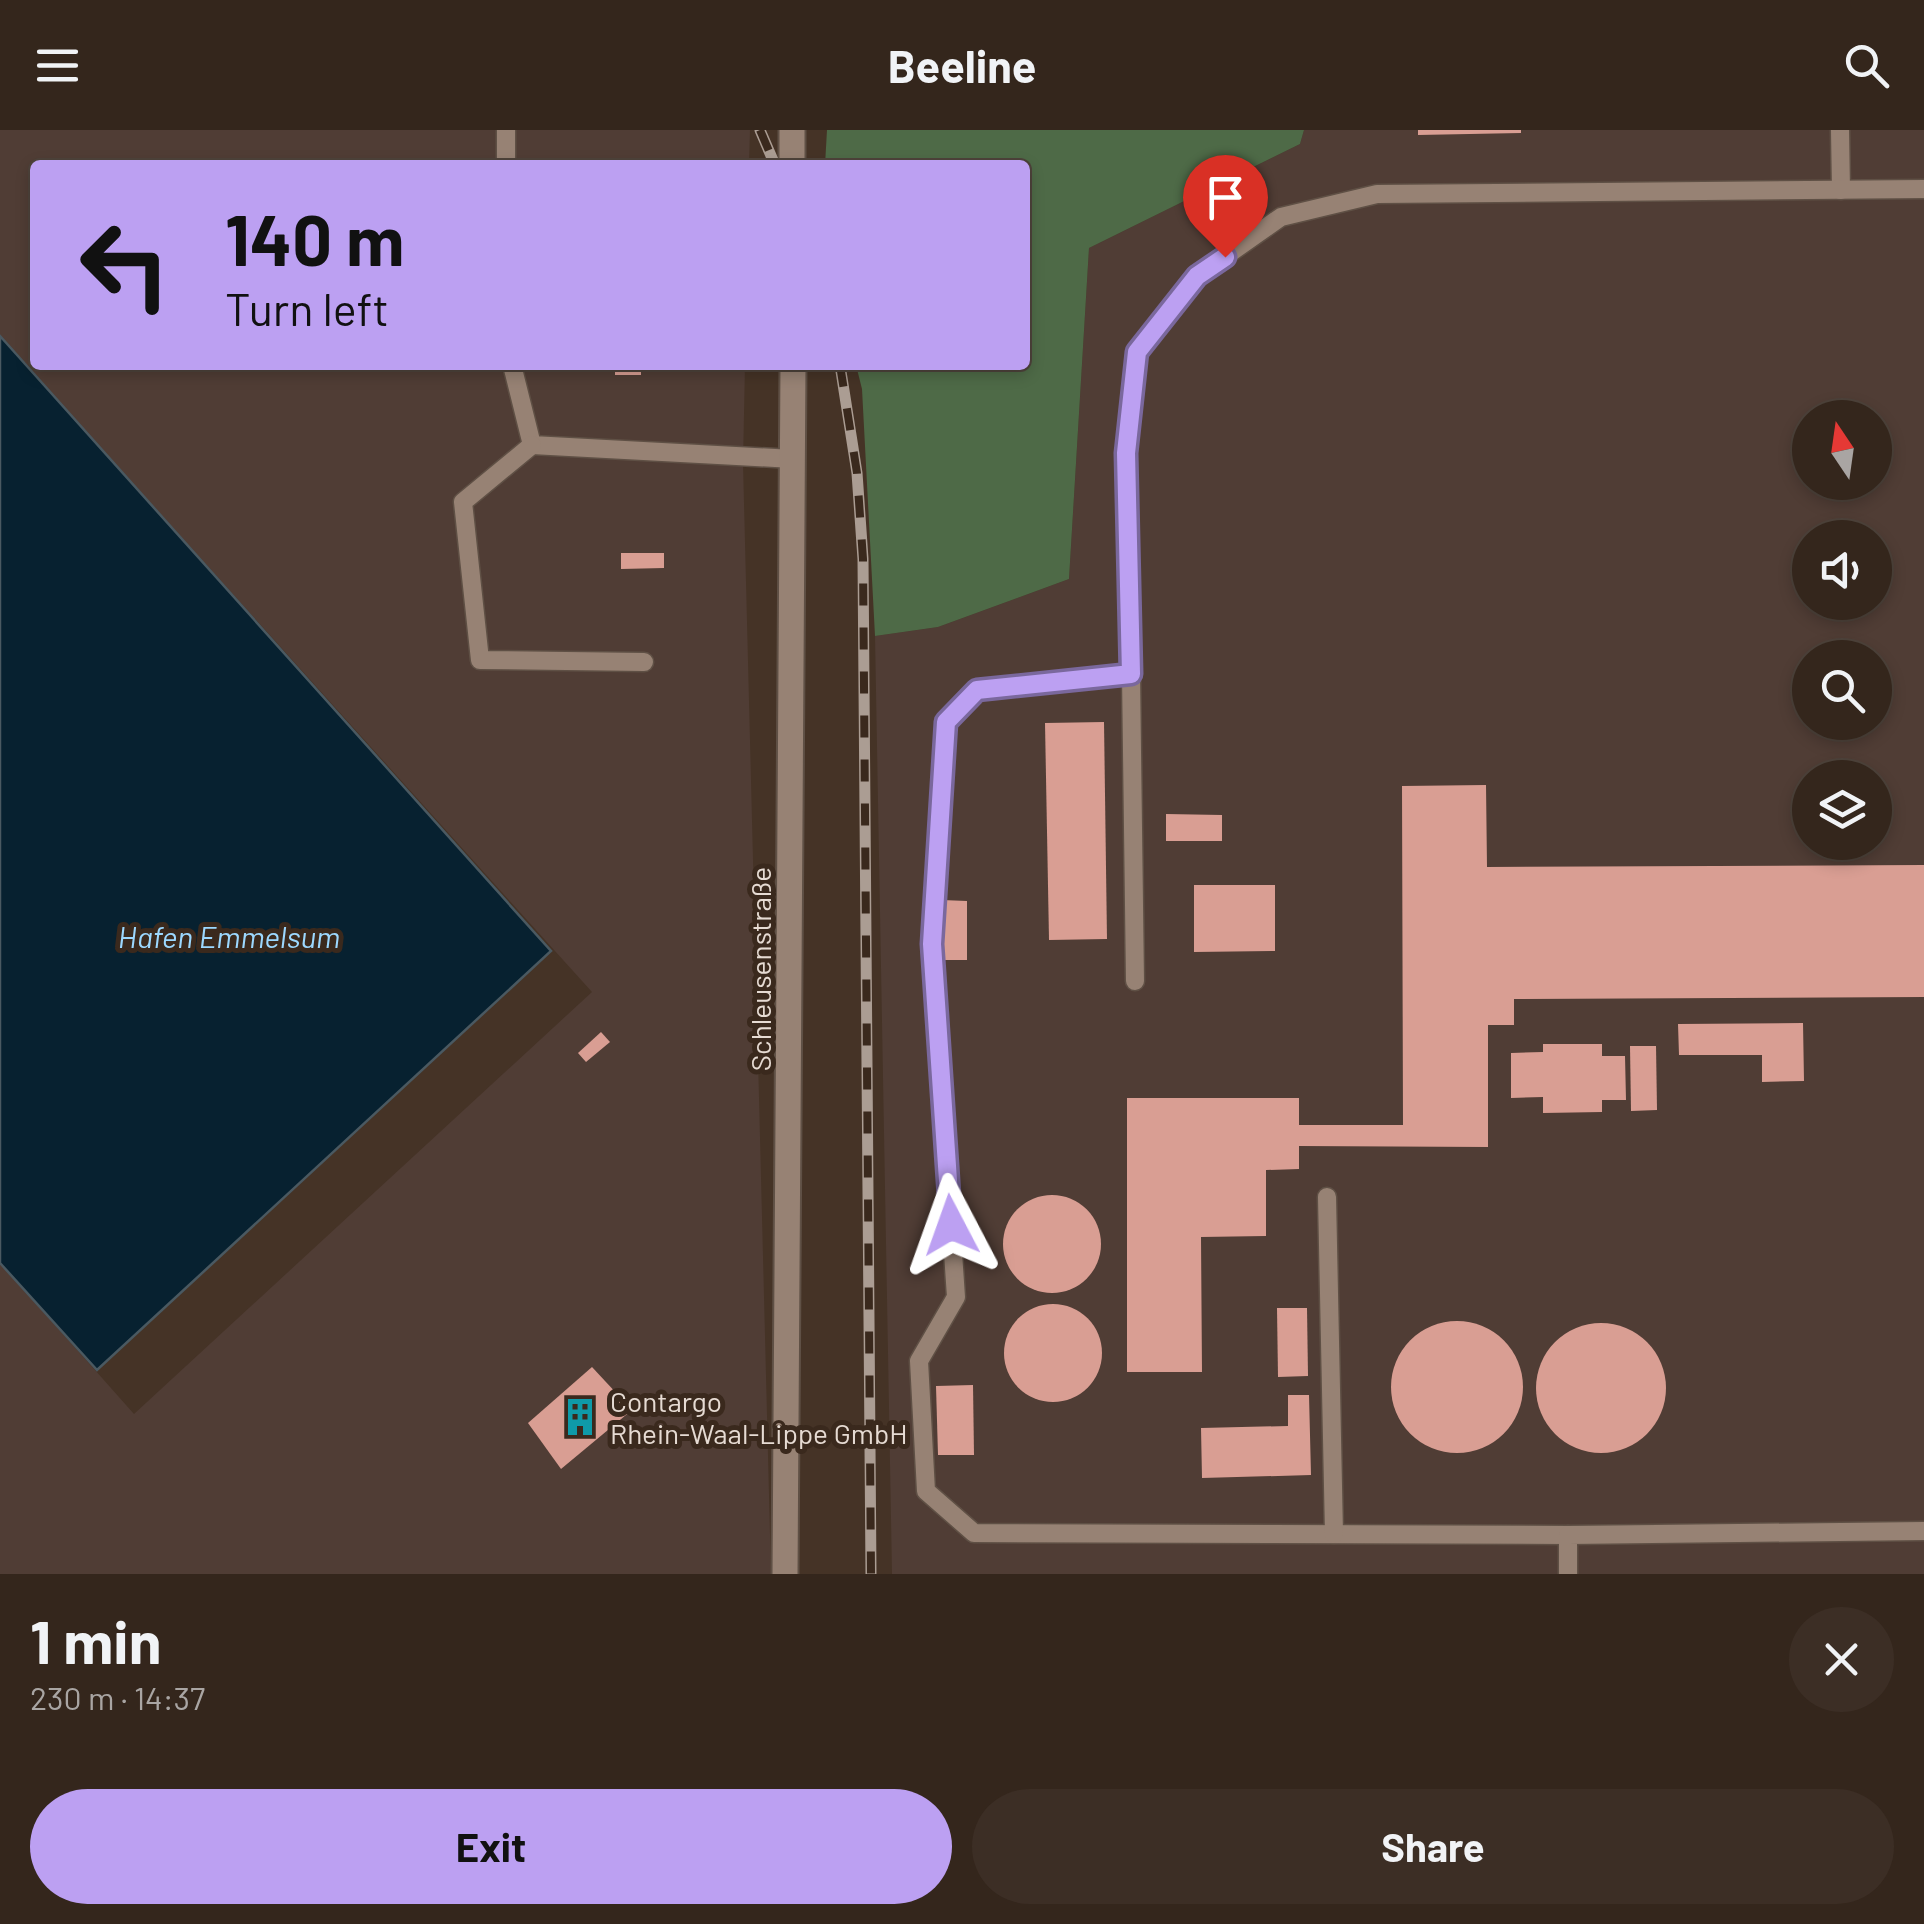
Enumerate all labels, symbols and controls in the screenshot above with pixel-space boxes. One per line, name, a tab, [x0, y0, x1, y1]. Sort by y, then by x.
icon: menu	[30, 38, 85, 93]
text: Beeline	[888, 38, 1036, 92]
icon: search	[1839, 38, 1894, 93]
pin	[1183, 155, 1268, 258]
icon: arrive	[1198, 170, 1253, 225]
text: 140 m	[225, 196, 404, 280]
icon: left	[60, 200, 190, 330]
text: Turn left	[225, 281, 389, 335]
north arrow	[1792, 400, 1892, 500]
map controls	[1792, 400, 1892, 860]
button: sound	[1792, 520, 1892, 620]
button: search	[1792, 640, 1892, 740]
button: layers	[1792, 760, 1892, 860]
street label: Schleusenstraße	[743, 867, 777, 1071]
water label: Hafen Emmelsum	[118, 918, 340, 954]
position arrow	[899, 1173, 1003, 1277]
place label: Contargo Rhein-Waal-Lippe GmbH	[610, 1384, 908, 1450]
building icon: Contargo Rhein-Waal-Lippe GmbH	[559, 1396, 601, 1438]
text: 1 min	[30, 1604, 161, 1676]
button: close	[1789, 1607, 1894, 1712]
text: 230 m · 14:37	[30, 1678, 205, 1716]
button: Exit	[30, 1789, 952, 1904]
button: Share	[972, 1789, 1894, 1904]

